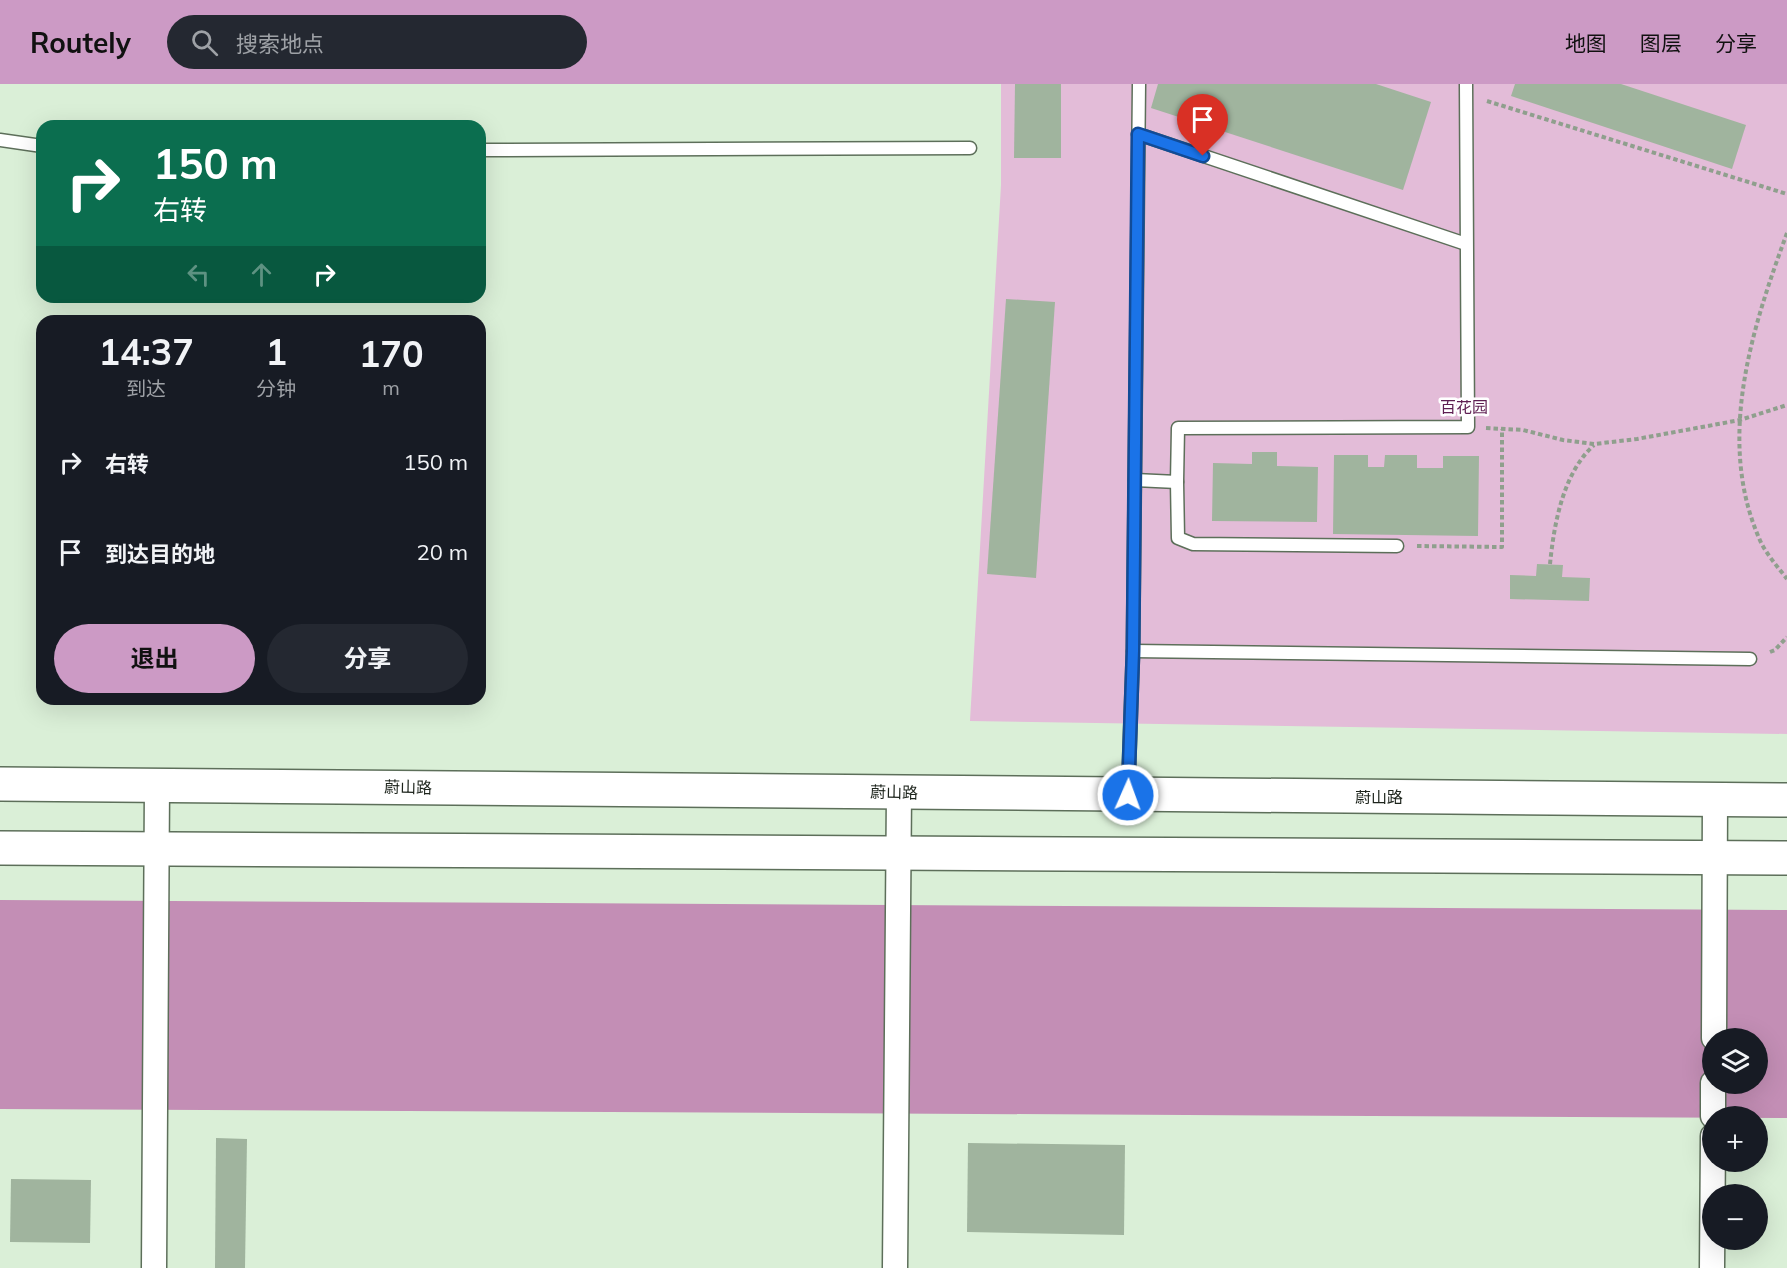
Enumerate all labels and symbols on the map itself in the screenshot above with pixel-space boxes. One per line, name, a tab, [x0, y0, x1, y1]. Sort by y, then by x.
pin	[1177, 94, 1228, 156]
park label: 百花园	[1440, 397, 1488, 417]
position arrow	[1096, 763, 1160, 827]
street label: 蔚山路	[384, 777, 432, 797]
street label: 蔚山路	[870, 782, 918, 802]
street label: 蔚山路	[1355, 787, 1403, 807]

